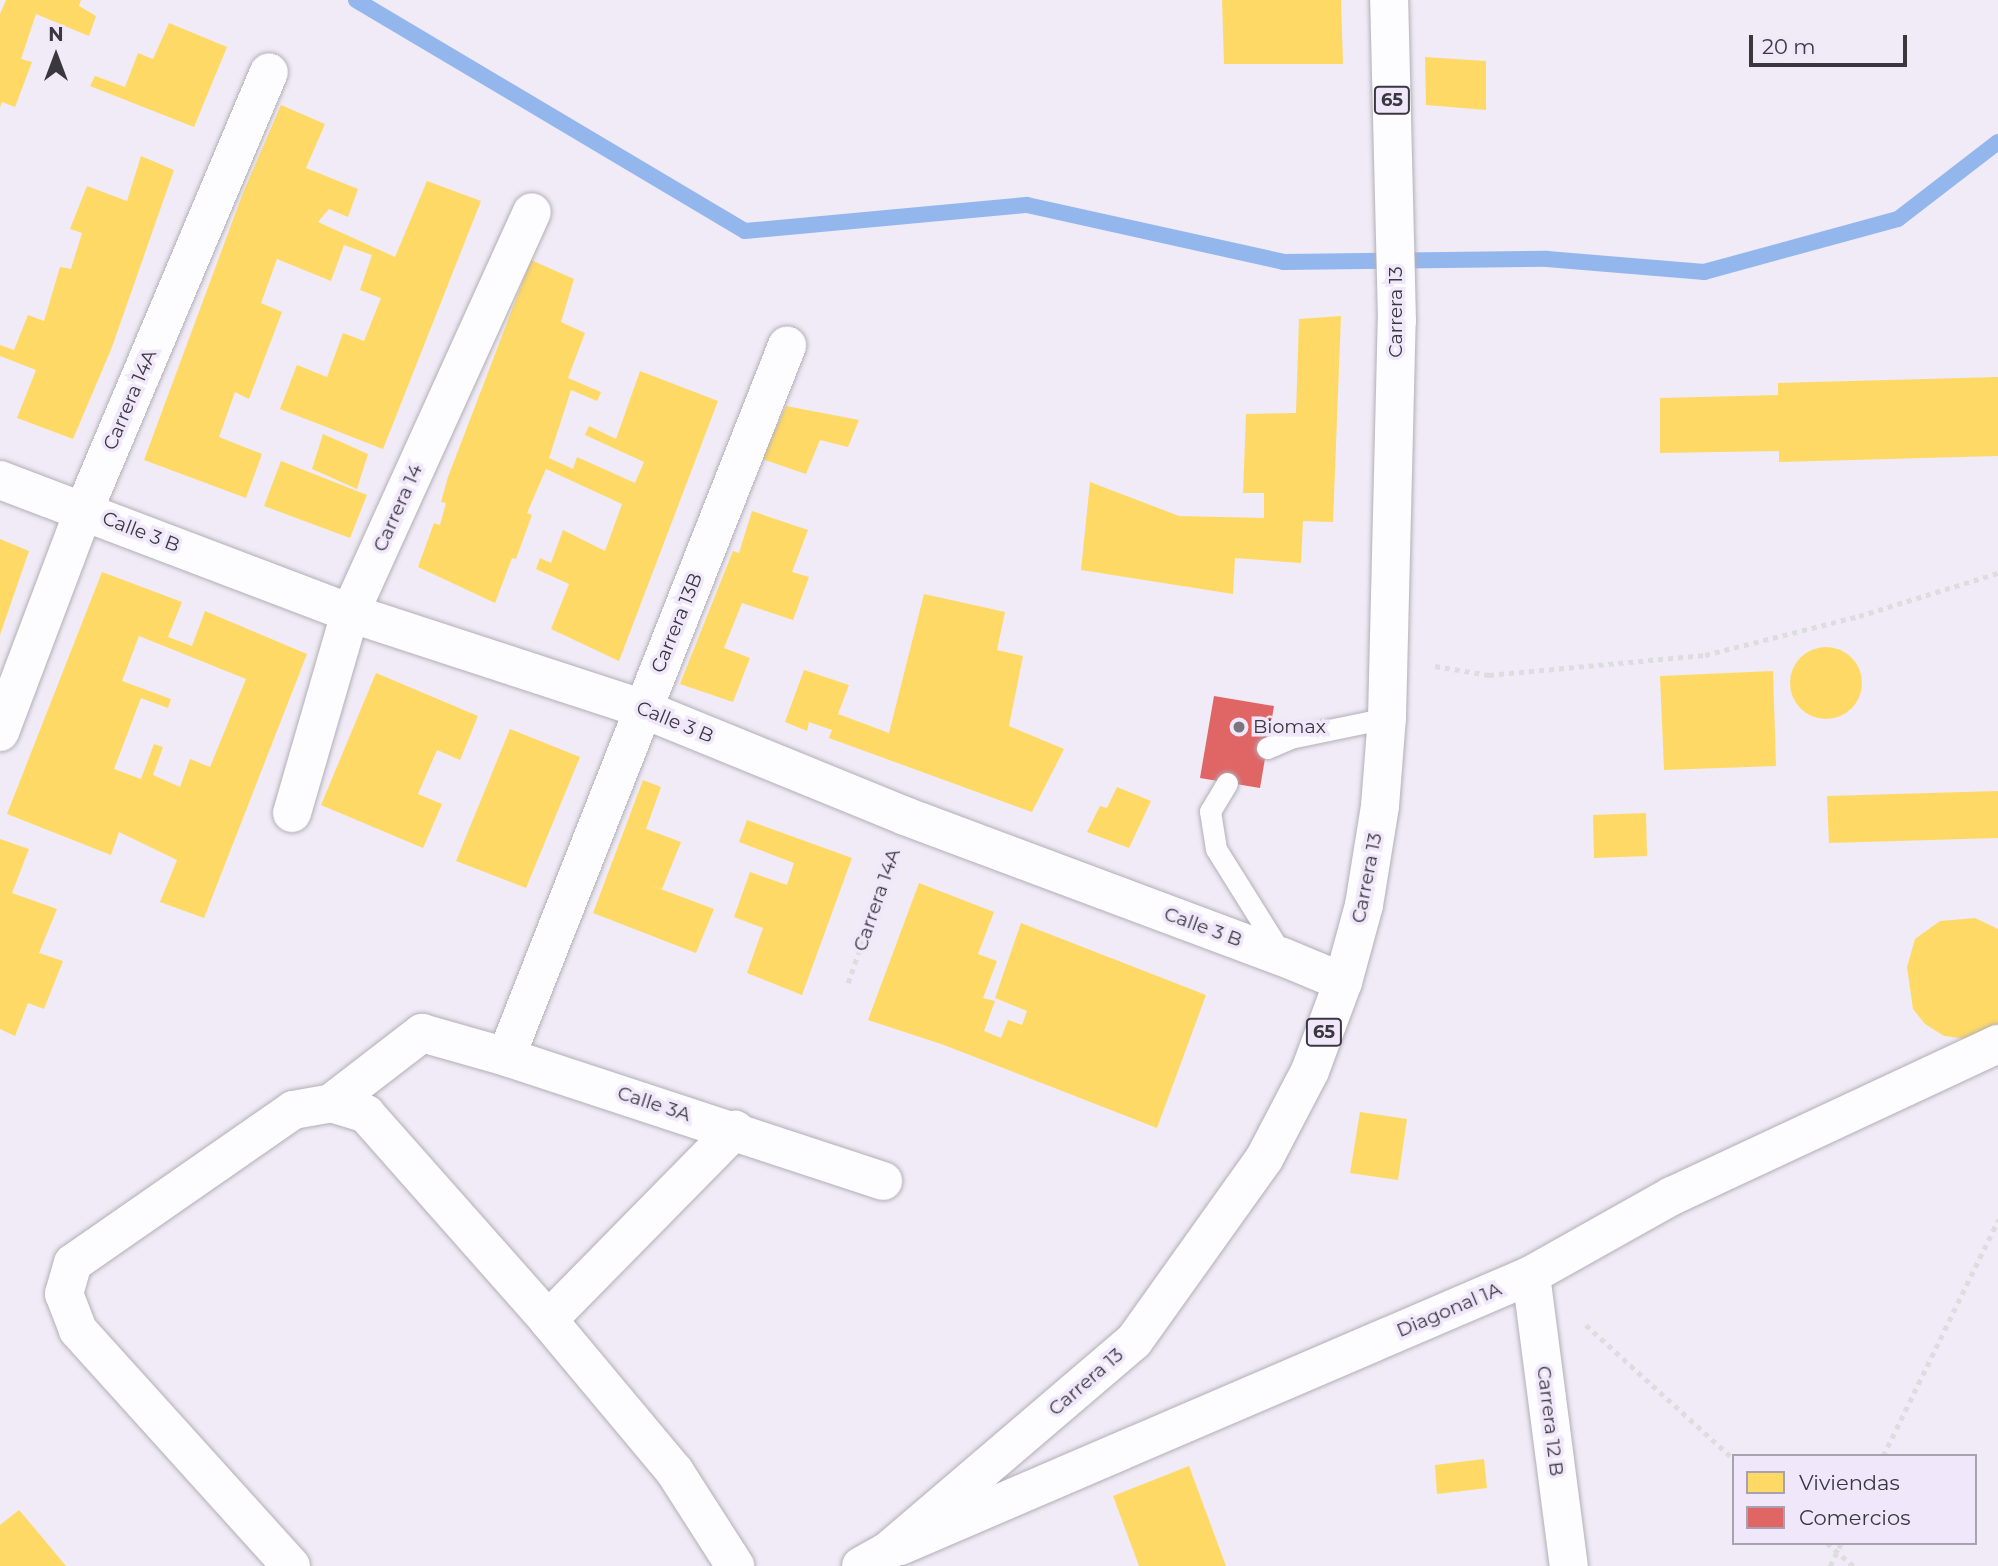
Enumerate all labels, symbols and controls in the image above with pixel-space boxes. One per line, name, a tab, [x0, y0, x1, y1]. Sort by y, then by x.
north arrow	[21, 21, 91, 91]
scale bar	[1753, 21, 1910, 65]
text: N	[48, 23, 64, 46]
text: 20 m	[1762, 34, 1816, 59]
road number: 65	[1373, 86, 1411, 114]
street label: Carrera 13	[1385, 266, 1407, 358]
street label: Carrera 14A	[99, 346, 161, 454]
street label: Carrera 14	[369, 461, 427, 555]
street label: Calle 3 B	[99, 507, 183, 557]
street label: Carrera 13B	[647, 570, 707, 676]
street label: Calle 3 B	[633, 696, 717, 748]
place label: Biomax	[1253, 716, 1326, 738]
marker: Biomax	[1231, 719, 1247, 735]
street label: Carrera 13	[1347, 831, 1387, 925]
street label: Carrera 14A	[849, 846, 905, 954]
street label: Calle 3 B	[1161, 902, 1245, 952]
road number: 65	[1305, 1017, 1343, 1046]
street label: Calle 3A	[615, 1081, 693, 1127]
street label: Diagonal 1A	[1393, 1278, 1505, 1342]
street label: Carrera 13	[1044, 1343, 1128, 1421]
street label: Carrera 12 B	[1532, 1365, 1568, 1477]
legend	[1732, 1454, 1977, 1545]
text: Viviendas	[1799, 1470, 1900, 1495]
text: Comercios	[1799, 1505, 1910, 1530]

